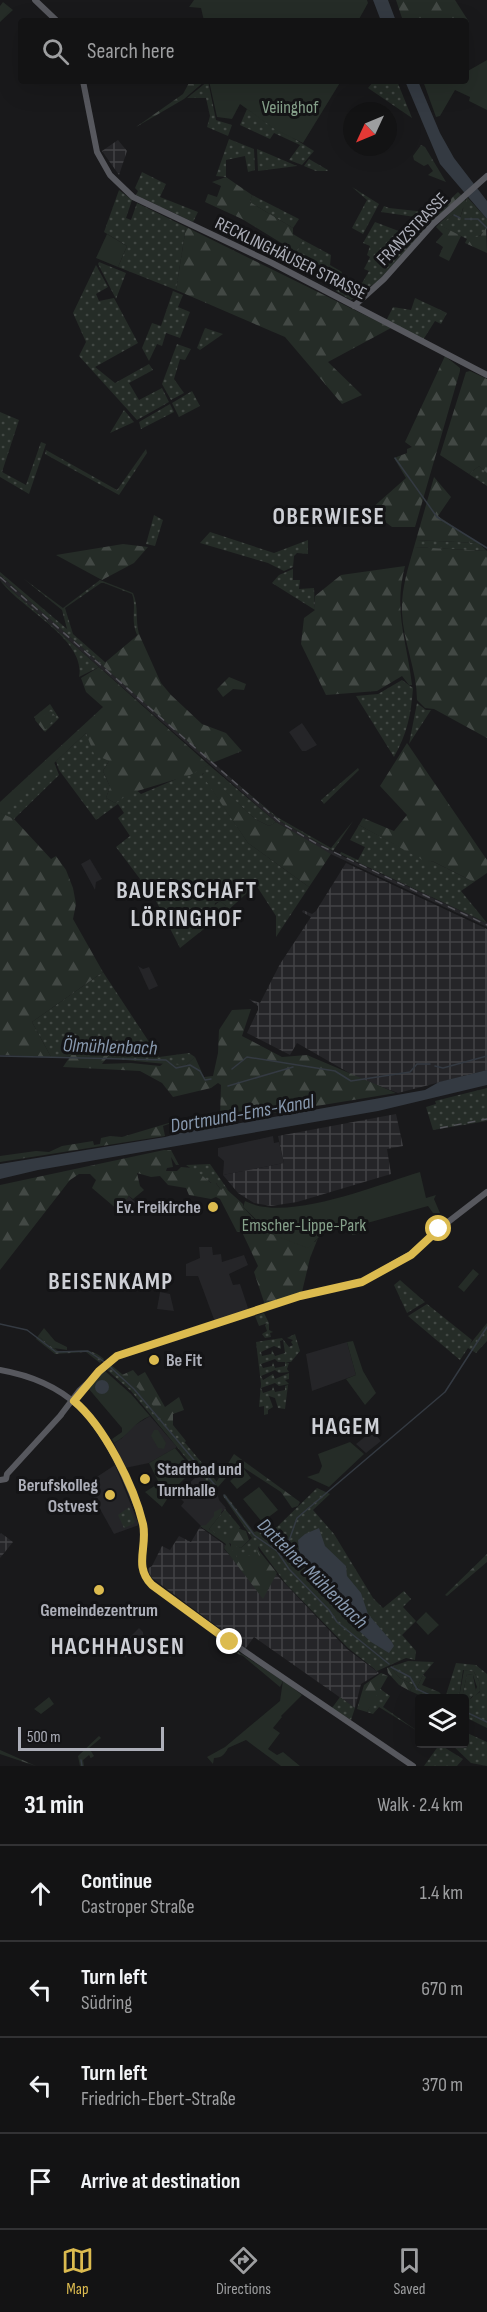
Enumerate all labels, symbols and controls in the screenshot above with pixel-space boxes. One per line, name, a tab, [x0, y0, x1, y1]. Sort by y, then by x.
search box	[18, 18, 469, 84]
icon: search	[39, 35, 72, 68]
text: Search here	[87, 38, 174, 65]
park label: Veiinghof	[262, 97, 319, 118]
north arrow	[343, 102, 397, 156]
street label: FRANZSTRASSE	[373, 189, 452, 270]
street label: RECKLINGHÄUSER STRASSE	[212, 213, 370, 304]
district label: OBERWIESE	[272, 502, 386, 531]
district label: BAUERSCHAFT LÖRINGHOF	[116, 876, 258, 933]
water label: Ölmühlenbach	[62, 1033, 158, 1061]
water label: Dortmund-Ems-Kanal	[168, 1089, 317, 1138]
place label: Ev. Freikirche	[116, 1197, 201, 1218]
marker: Ev. Freikirche	[206, 1200, 220, 1214]
park label: Emscher-Lippe-Park	[242, 1215, 366, 1236]
route start	[425, 1215, 451, 1241]
district label: BEISENKAMP	[48, 1267, 174, 1296]
place label: Be Fit	[166, 1350, 202, 1371]
marker: Be Fit	[147, 1353, 161, 1367]
district label: HAGEM	[311, 1412, 381, 1441]
place label: Stadtbad und Turnhalle	[157, 1459, 242, 1501]
marker: Stadtbad und Turnhalle	[138, 1472, 152, 1486]
place label: Berufskolleg Ostvest	[18, 1475, 98, 1517]
marker: Berufskolleg Ostvest	[103, 1488, 117, 1502]
water label: Dattelner Mühlenbach	[252, 1513, 373, 1634]
marker: Gemeindezentrum	[92, 1583, 106, 1597]
place label: Gemeindezentrum	[40, 1600, 158, 1621]
route end	[216, 1628, 242, 1654]
district label: HACHHAUSEN	[51, 1632, 185, 1661]
map controls	[415, 1694, 469, 1748]
button: layers	[415, 1694, 469, 1748]
scale bar	[18, 1724, 164, 1752]
text: 500 m	[27, 1728, 61, 1747]
text: 31 min	[24, 1790, 84, 1821]
text: Walk · 2.4 km	[377, 1793, 463, 1817]
text: Continue	[81, 1868, 152, 1895]
icon: ahead	[24, 1877, 57, 1910]
text: 1.4 km	[420, 1881, 463, 1905]
text: Castroper Straße	[81, 1895, 195, 1919]
text: Turn left	[81, 1964, 147, 1991]
icon: left	[24, 1973, 57, 2006]
text: 670 m	[421, 1977, 463, 2001]
text: Südring	[81, 1991, 132, 2015]
text: Turn left	[81, 2060, 147, 2087]
icon: left	[24, 2069, 57, 2102]
text: 370 m	[422, 2073, 463, 2097]
text: Friedrich-Ebert-Straße	[81, 2087, 236, 2111]
icon: arrive	[24, 2165, 57, 2198]
text: Arrive at destination	[81, 2168, 240, 2195]
tab: Map	[61, 2244, 94, 2299]
tab: Directions	[216, 2244, 271, 2299]
tab: Saved	[393, 2244, 426, 2299]

